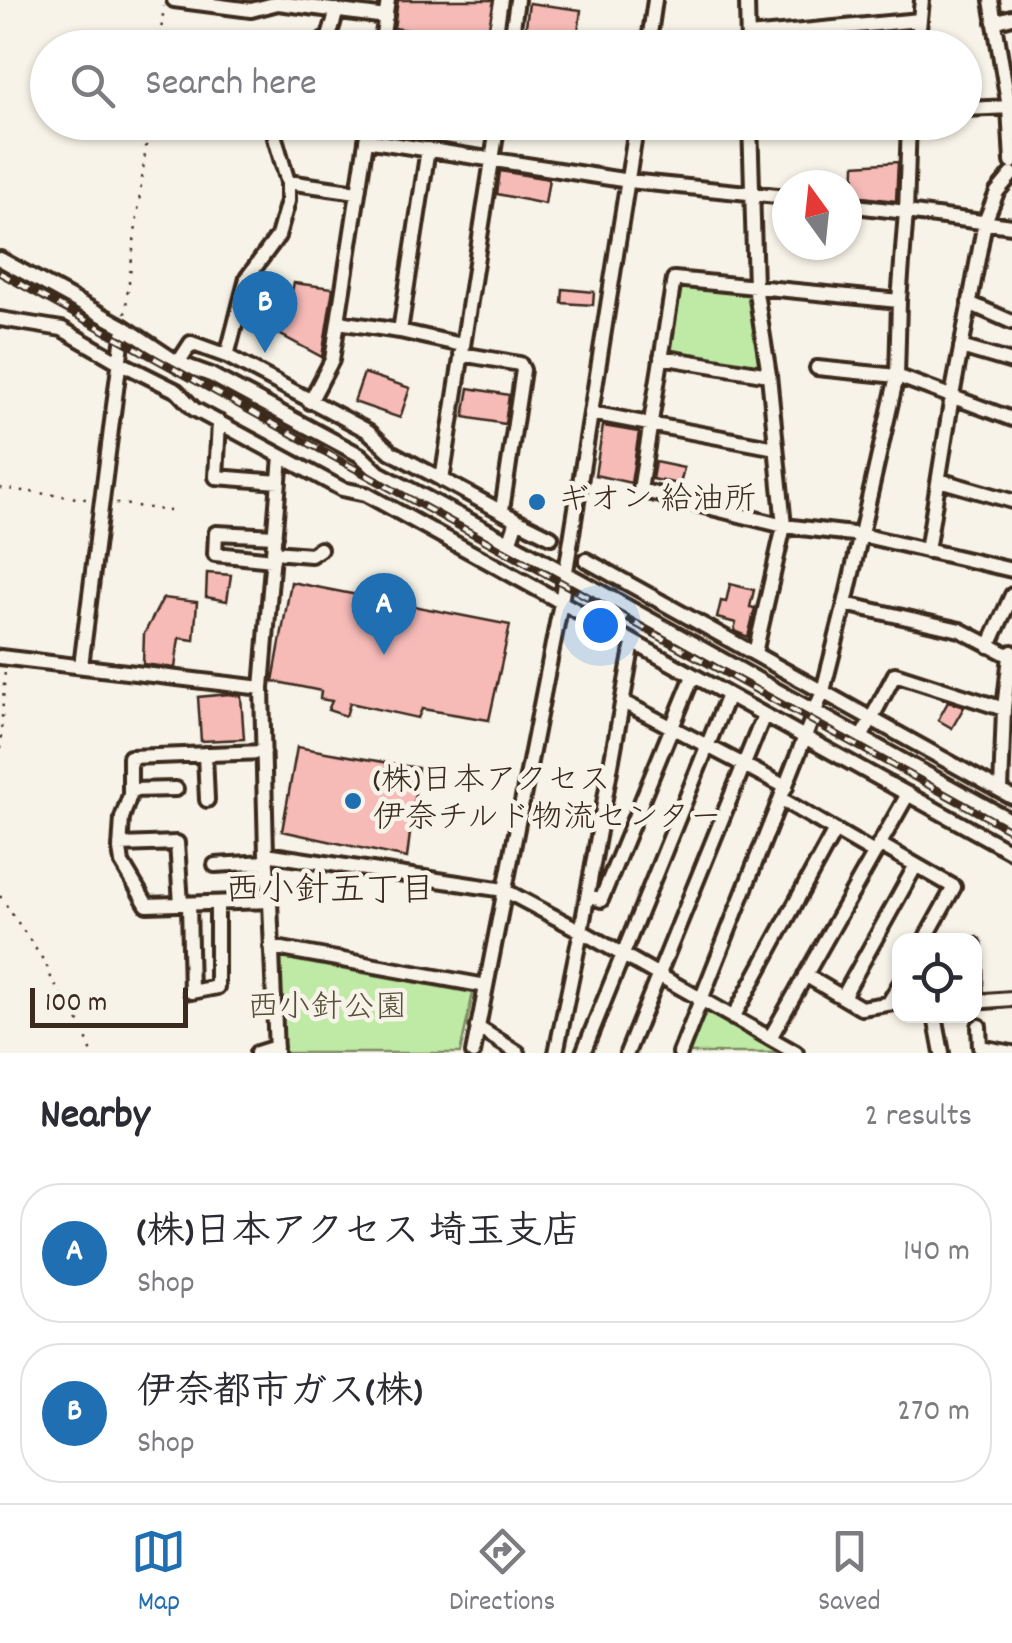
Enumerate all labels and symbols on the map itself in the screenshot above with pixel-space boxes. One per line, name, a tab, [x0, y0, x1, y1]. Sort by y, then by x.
north arrow	[772, 170, 862, 260]
pin: B	[232, 270, 298, 353]
place label: ギオン 給油所	[557, 479, 756, 525]
marker: ギオン 給油所	[526, 491, 548, 513]
pin: A	[352, 572, 416, 655]
your location	[575, 600, 626, 651]
place label: (株)日本アクセス 伊奈チルド物流センター	[373, 760, 722, 843]
marker: (株)日本アクセス 伊奈チルド物流センター	[342, 790, 364, 812]
district label: 西小針五丁目	[225, 868, 435, 918]
scale bar	[30, 983, 188, 1028]
park label: 西小針公園	[247, 987, 407, 1033]

